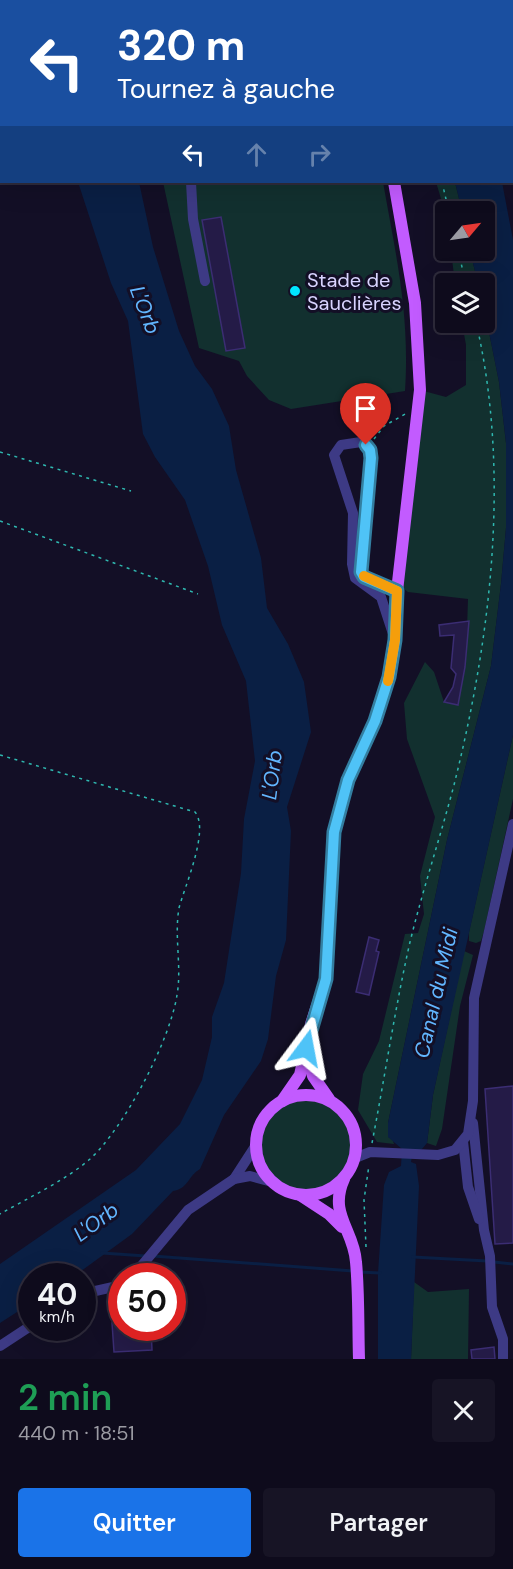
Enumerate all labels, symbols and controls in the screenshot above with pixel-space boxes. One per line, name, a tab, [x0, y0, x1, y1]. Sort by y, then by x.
text: 320 m	[117, 18, 245, 73]
icon: left	[18, 24, 96, 102]
text: Tournez à gauche	[117, 71, 335, 106]
icon: left	[177, 138, 210, 171]
icon: ahead	[240, 138, 273, 171]
icon: right	[303, 138, 336, 171]
north arrow	[435, 201, 495, 261]
map controls	[435, 201, 495, 333]
place label: Stade de Sauclières	[307, 267, 401, 316]
button: layers	[435, 273, 495, 333]
water label: L'Orb	[123, 282, 167, 338]
marker: Stade de Sauclières	[288, 284, 302, 298]
pin	[340, 383, 391, 445]
icon: arrive	[349, 392, 382, 425]
water label: L'Orb	[255, 749, 289, 801]
water label: Canal du Midi	[407, 924, 465, 1061]
position arrow	[274, 1016, 338, 1080]
water label: L'Orb	[68, 1196, 124, 1248]
speed limit sign: 50	[108, 1263, 186, 1341]
text: 40	[37, 1275, 77, 1314]
text: km/h	[39, 1307, 75, 1327]
text: 2 min	[18, 1374, 112, 1421]
button: close	[432, 1379, 495, 1442]
text: 440 m · 18:51	[18, 1420, 135, 1446]
button: Quitter	[18, 1488, 251, 1557]
button: Partager	[263, 1488, 495, 1557]

